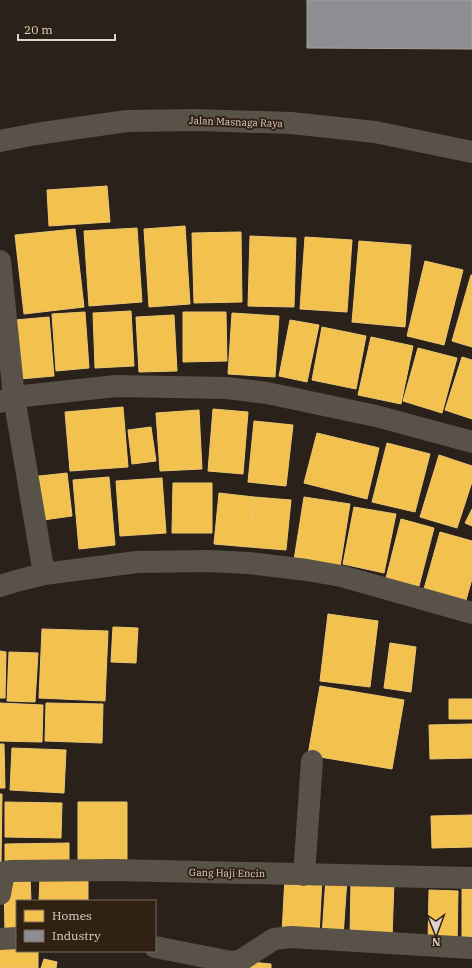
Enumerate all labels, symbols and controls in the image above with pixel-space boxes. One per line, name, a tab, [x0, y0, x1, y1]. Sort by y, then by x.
scale bar	[18, 16, 115, 42]
text: 20 m	[24, 22, 53, 37]
street label: Jalan Masnaga Raya	[189, 114, 284, 130]
street label: Gang Haji Encin	[189, 866, 266, 880]
legend	[16, 900, 156, 952]
text: Homes	[52, 908, 92, 923]
north arrow	[416, 912, 456, 952]
text: Industry	[52, 928, 101, 943]
text: N	[431, 935, 441, 949]

